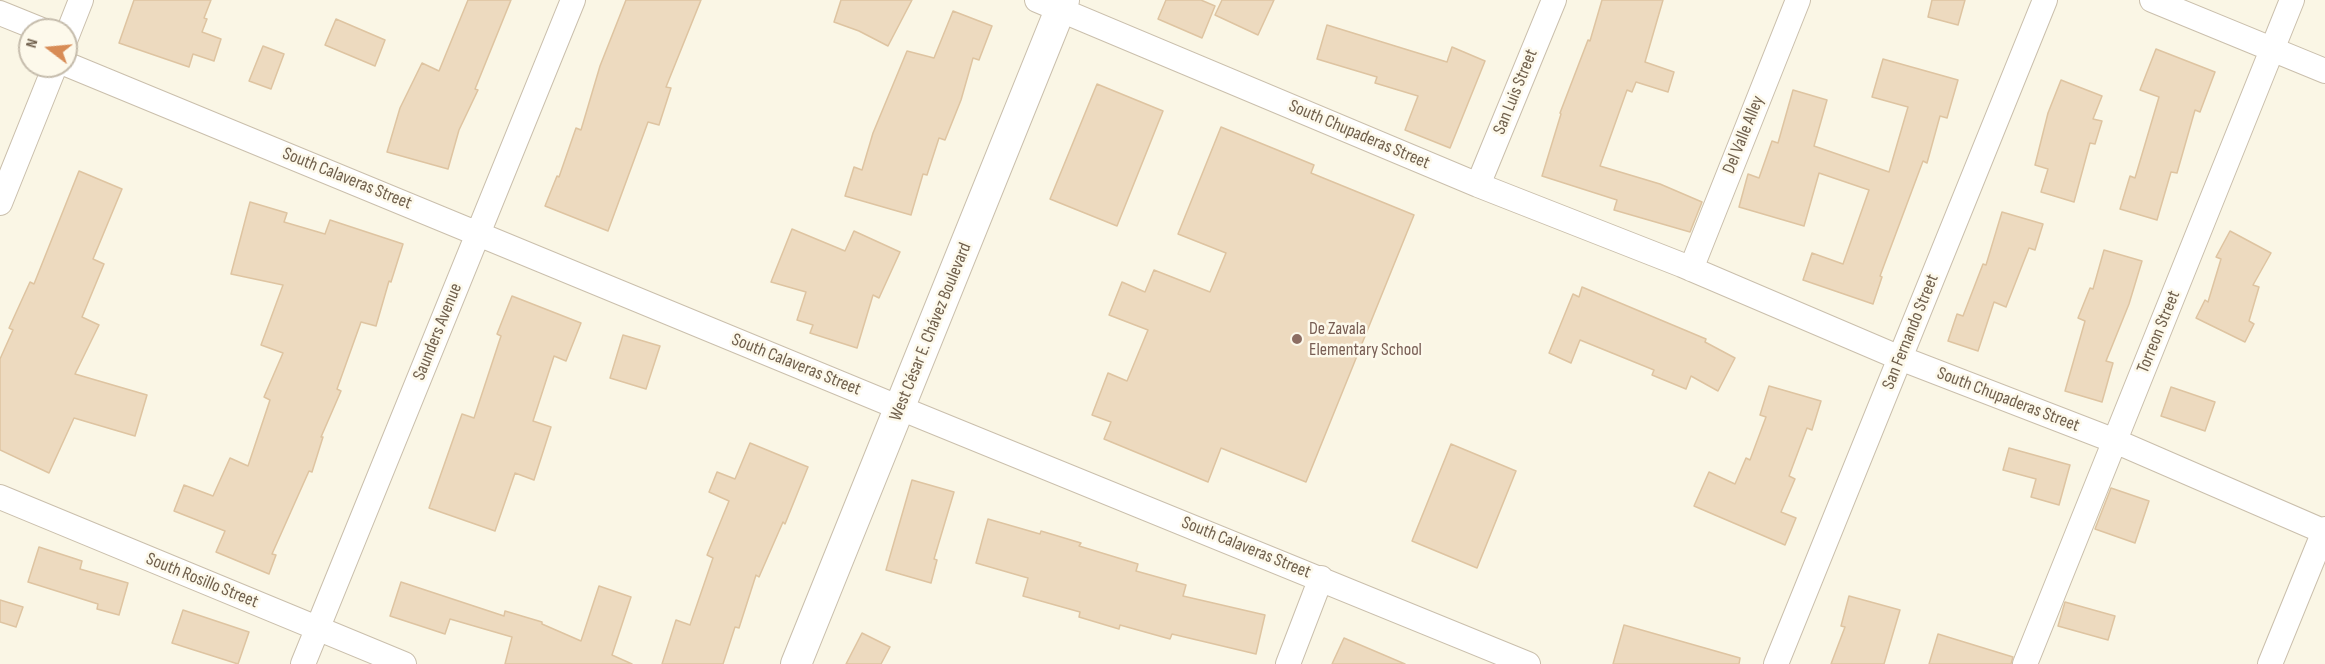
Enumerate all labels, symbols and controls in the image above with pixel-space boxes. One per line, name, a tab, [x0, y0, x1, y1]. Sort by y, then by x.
north arrow	[18, 18, 78, 78]
text: N	[22, 37, 42, 50]
street label: San Luis Street	[1489, 46, 1543, 138]
street label: Del Valle Alley	[1719, 93, 1769, 177]
street label: South Chupaderas Street	[1285, 96, 1433, 174]
street label: South Calaveras Street	[279, 143, 415, 215]
street label: West César E. Chávez Boulevard	[885, 240, 977, 424]
street label: San Fernando Street	[1878, 271, 1944, 393]
street label: Saunders Avenue	[409, 280, 467, 384]
street label: Torreon Street	[2133, 288, 2185, 376]
place label: De Zavala Elementary School	[1309, 318, 1422, 360]
street label: South Calaveras Street	[728, 329, 864, 401]
marker: De Zavala Elementary School	[1290, 332, 1304, 346]
street label: South Chupaderas Street	[1934, 363, 2082, 437]
street label: South Calaveras Street	[1178, 512, 1314, 584]
street label: South Rosillo Street	[143, 549, 261, 613]

